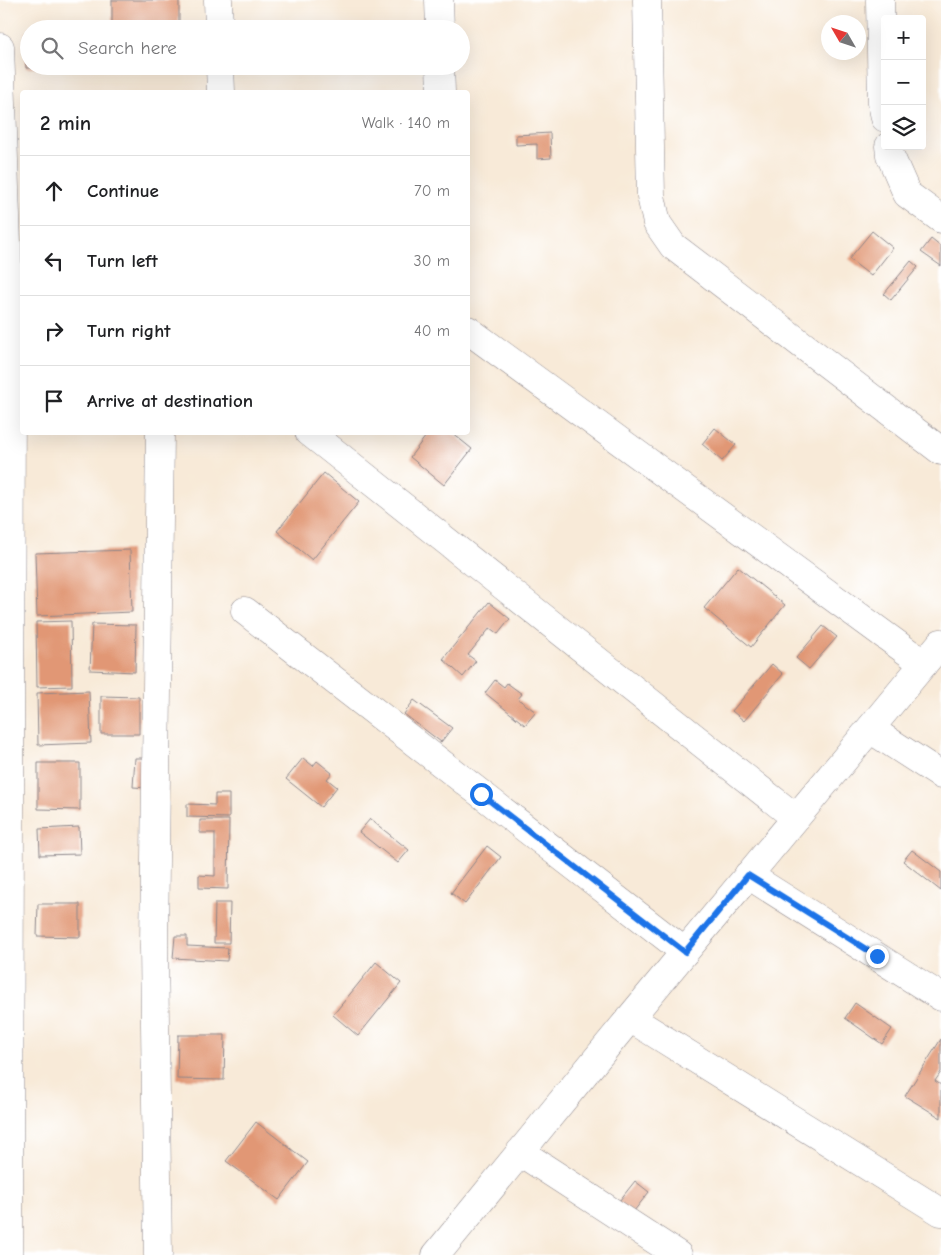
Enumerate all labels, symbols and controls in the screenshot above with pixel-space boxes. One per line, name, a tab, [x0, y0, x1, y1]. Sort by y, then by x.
north arrow	[821, 15, 866, 60]
map controls	[881, 15, 926, 150]
button: +	[881, 15, 926, 60]
search box	[20, 20, 470, 75]
icon: search	[38, 34, 66, 62]
text: Search here	[78, 37, 177, 59]
button: −	[881, 60, 926, 105]
button: layers	[881, 105, 926, 150]
text: 2 min	[40, 111, 91, 135]
text: Walk · 140 m	[362, 114, 450, 132]
icon: ahead	[40, 177, 68, 205]
text: Continue	[87, 180, 159, 202]
text: 70 m	[414, 182, 450, 200]
icon: left	[40, 247, 68, 275]
text: Turn left	[87, 250, 158, 272]
text: 30 m	[414, 252, 450, 270]
icon: right	[40, 317, 68, 345]
text: Turn right	[87, 320, 171, 342]
text: 40 m	[414, 322, 450, 340]
icon: arrive	[40, 387, 68, 415]
text: Arrive at destination	[87, 390, 253, 412]
route start	[470, 783, 493, 806]
route end	[866, 945, 889, 968]

